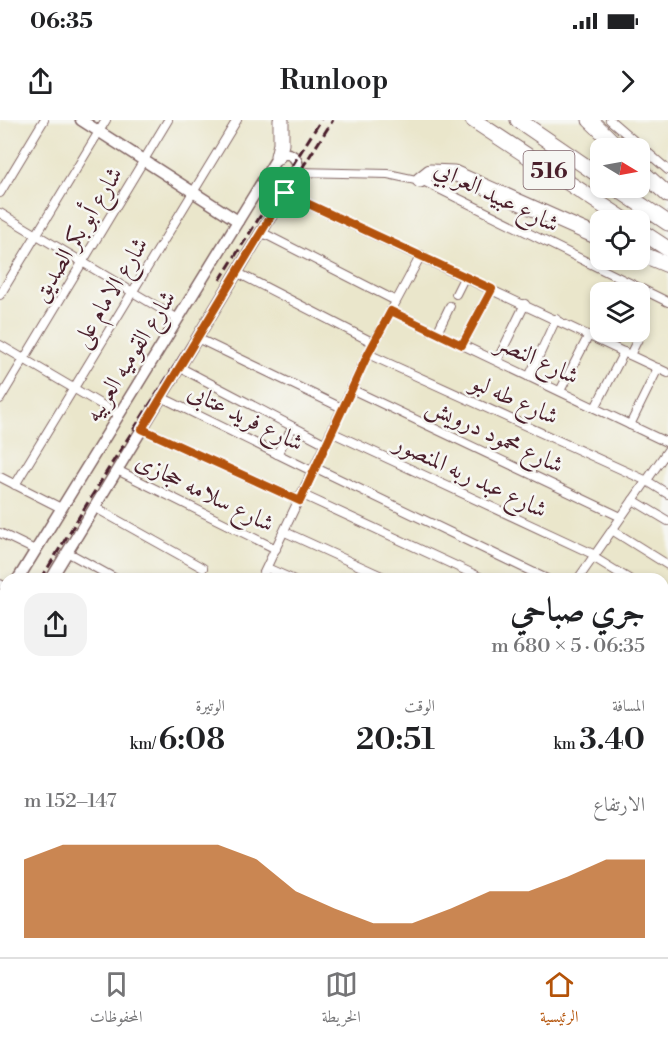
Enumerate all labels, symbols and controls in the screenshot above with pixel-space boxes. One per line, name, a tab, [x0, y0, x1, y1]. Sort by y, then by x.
text: 06:35	[30, 8, 93, 35]
text: Runloop	[280, 64, 388, 98]
icon: share	[24, 65, 57, 98]
icon: forward	[611, 65, 644, 98]
north arrow	[590, 138, 650, 198]
map controls	[590, 138, 650, 342]
road number: 516	[524, 151, 574, 189]
street label: شارع عبيد العرابي	[427, 154, 564, 244]
street label: شارع أبو بكر الصديق	[23, 160, 133, 310]
pin	[259, 167, 310, 218]
icon: arrive	[268, 176, 301, 209]
button: locate	[590, 210, 650, 270]
street label: شارع الامام على	[66, 232, 160, 356]
button: layers	[590, 282, 650, 342]
street label: شارع القوميه العربيه	[78, 285, 187, 430]
street label: شارع النصر	[487, 327, 584, 396]
street label: شارع طه لبو	[463, 367, 563, 436]
street label: شارع فريد عتابى	[181, 377, 308, 462]
street label: شارع محمود درويش	[419, 391, 568, 484]
street label: شارع عبد ربه المنصور	[386, 428, 552, 529]
street label: شارع سلامه حجازى	[129, 446, 279, 543]
text: جري صباحي	[510, 591, 645, 632]
button: share	[24, 593, 87, 656]
text: 06:35 · 5 × 680 m	[491, 634, 645, 659]
text: الوتيرة	[195, 696, 225, 716]
text: الوقت	[404, 696, 435, 716]
text: المسافة	[612, 696, 645, 716]
text: 6:08	[159, 721, 225, 759]
text: 20:51	[356, 721, 435, 759]
text: 3.40	[579, 721, 645, 759]
text: /km	[130, 734, 159, 754]
text: km	[554, 734, 579, 754]
text: 147–152 m	[24, 789, 116, 814]
text: الارتفاع	[593, 793, 645, 818]
tab: المحفوظات	[90, 968, 142, 1032]
tab: الخريطة	[322, 968, 361, 1032]
tab: الرئيسية	[540, 968, 578, 1032]

